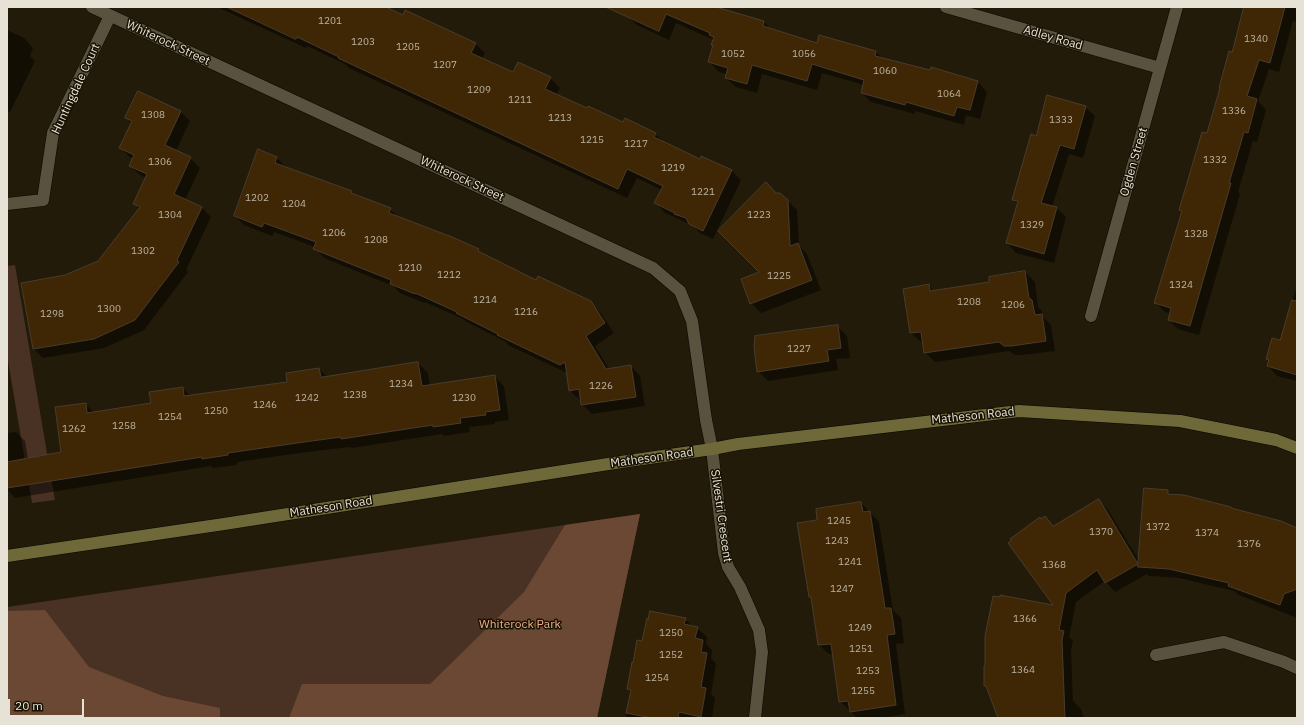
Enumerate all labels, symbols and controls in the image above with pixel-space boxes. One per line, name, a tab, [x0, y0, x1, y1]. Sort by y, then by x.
house number: 1201	[318, 15, 342, 27]
street label: Whiterock Street	[124, 17, 212, 69]
street label: Adley Road	[1022, 23, 1084, 53]
house number: 1340	[1244, 33, 1268, 45]
house number: 1203	[351, 36, 375, 48]
street label: Huntingdale Court	[49, 41, 103, 137]
house number: 1205	[396, 41, 420, 53]
house number: 1052	[721, 48, 745, 60]
house number: 1056	[792, 48, 816, 60]
house number: 1207	[433, 59, 457, 71]
house number: 1060	[873, 65, 897, 77]
house number: 1209	[467, 84, 491, 96]
house number: 1064	[937, 88, 961, 100]
house number: 1211	[508, 94, 532, 106]
house number: 1336	[1222, 105, 1246, 117]
house number: 1308	[141, 109, 165, 121]
house number: 1213	[548, 112, 572, 124]
house number: 1333	[1049, 114, 1073, 126]
street label: Ogden Street	[1117, 126, 1151, 198]
house number: 1215	[580, 134, 604, 146]
house number: 1217	[624, 138, 648, 150]
street label: Whiterock Street	[418, 153, 506, 205]
house number: 1332	[1203, 154, 1227, 166]
house number: 1306	[148, 156, 172, 168]
house number: 1219	[661, 162, 685, 174]
house number: 1221	[691, 186, 715, 198]
house number: 1202	[245, 192, 269, 204]
house number: 1204	[282, 198, 306, 210]
house number: 1304	[158, 209, 182, 221]
house number: 1223	[747, 209, 771, 221]
house number: 1329	[1020, 219, 1044, 231]
house number: 1206	[322, 227, 346, 239]
house number: 1328	[1184, 228, 1208, 240]
house number: 1208	[364, 234, 388, 246]
house number: 1302	[131, 245, 155, 257]
house number: 1210	[398, 262, 422, 274]
house number: 1212	[437, 269, 461, 281]
house number: 1225	[767, 270, 791, 282]
house number: 1324	[1169, 279, 1193, 291]
house number: 1214	[473, 294, 497, 306]
house number: 1208	[957, 296, 981, 308]
house number: 1206	[1001, 299, 1025, 311]
house number: 1300	[97, 303, 121, 315]
house number: 1216	[514, 306, 538, 318]
house number: 1298	[40, 308, 64, 320]
house number: 1227	[787, 343, 811, 355]
house number: 1234	[389, 378, 413, 390]
house number: 1226	[589, 380, 613, 392]
house number: 1238	[343, 389, 367, 401]
house number: 1242	[295, 392, 319, 404]
house number: 1230	[452, 392, 476, 404]
house number: 1246	[253, 399, 277, 411]
street label: Matheson Road	[931, 404, 1015, 428]
house number: 1250	[204, 405, 228, 417]
house number: 1254	[158, 411, 182, 423]
house number: 1258	[112, 420, 136, 432]
house number: 1262	[62, 423, 86, 435]
street label: Matheson Road	[610, 445, 694, 471]
street label: Silvestri Crescent	[707, 469, 735, 563]
street label: Matheson Road	[289, 493, 373, 521]
house number: 1245	[827, 515, 851, 527]
house number: 1372	[1146, 521, 1170, 533]
house number: 1370	[1089, 526, 1113, 538]
house number: 1374	[1195, 527, 1219, 539]
house number: 1243	[825, 535, 849, 547]
house number: 1376	[1237, 538, 1261, 550]
house number: 1241	[838, 556, 862, 568]
house number: 1368	[1042, 559, 1066, 571]
house number: 1247	[830, 583, 854, 595]
house number: 1366	[1013, 613, 1037, 625]
park label: Whiterock Park	[479, 618, 561, 632]
house number: 1249	[848, 622, 872, 634]
house number: 1250	[659, 627, 683, 639]
house number: 1251	[849, 643, 873, 655]
house number: 1252	[659, 649, 683, 661]
house number: 1364	[1011, 664, 1035, 676]
house number: 1253	[856, 665, 880, 677]
house number: 1254	[645, 672, 669, 684]
house number: 1255	[851, 685, 875, 697]
scale bar	[10, 691, 86, 717]
text: 20 m	[15, 698, 43, 713]

